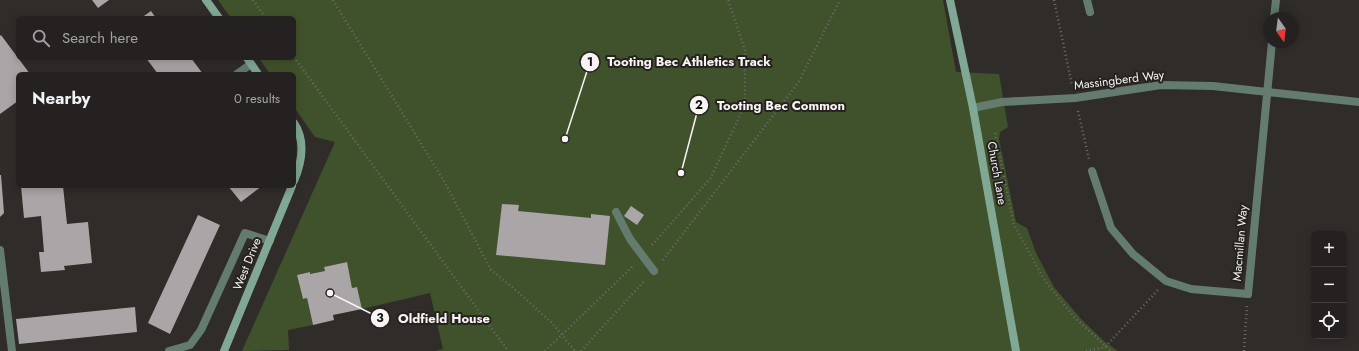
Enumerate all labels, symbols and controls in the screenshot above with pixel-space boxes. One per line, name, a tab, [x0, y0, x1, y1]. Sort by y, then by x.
north arrow	[1263, 12, 1299, 48]
search box	[16, 16, 296, 60]
icon: search	[30, 27, 52, 49]
text: Search here	[62, 27, 138, 49]
callout: Tooting Bec Athletics Track	[580, 49, 779, 74]
text: Tooting Bec Athletics Track	[607, 52, 771, 71]
text: 1	[587, 53, 593, 71]
street label: Massingberd Way	[1073, 65, 1166, 94]
text: Nearby	[32, 86, 90, 110]
text: 0 results	[234, 89, 280, 108]
callout: Tooting Bec Common	[689, 93, 854, 118]
text: 2	[695, 96, 703, 114]
text: Tooting Bec Common	[717, 96, 845, 115]
street label: Church Lane	[983, 140, 1011, 206]
street label: Macmillan Way	[1228, 203, 1252, 282]
map controls	[1311, 231, 1347, 339]
button: +	[1311, 231, 1347, 267]
street label: West Drive	[228, 235, 266, 293]
button: −	[1311, 267, 1347, 303]
button: locate	[1311, 303, 1347, 339]
callout: Oldfield House	[370, 306, 498, 331]
text: 3	[376, 309, 384, 327]
text: Oldfield House	[398, 309, 490, 328]

